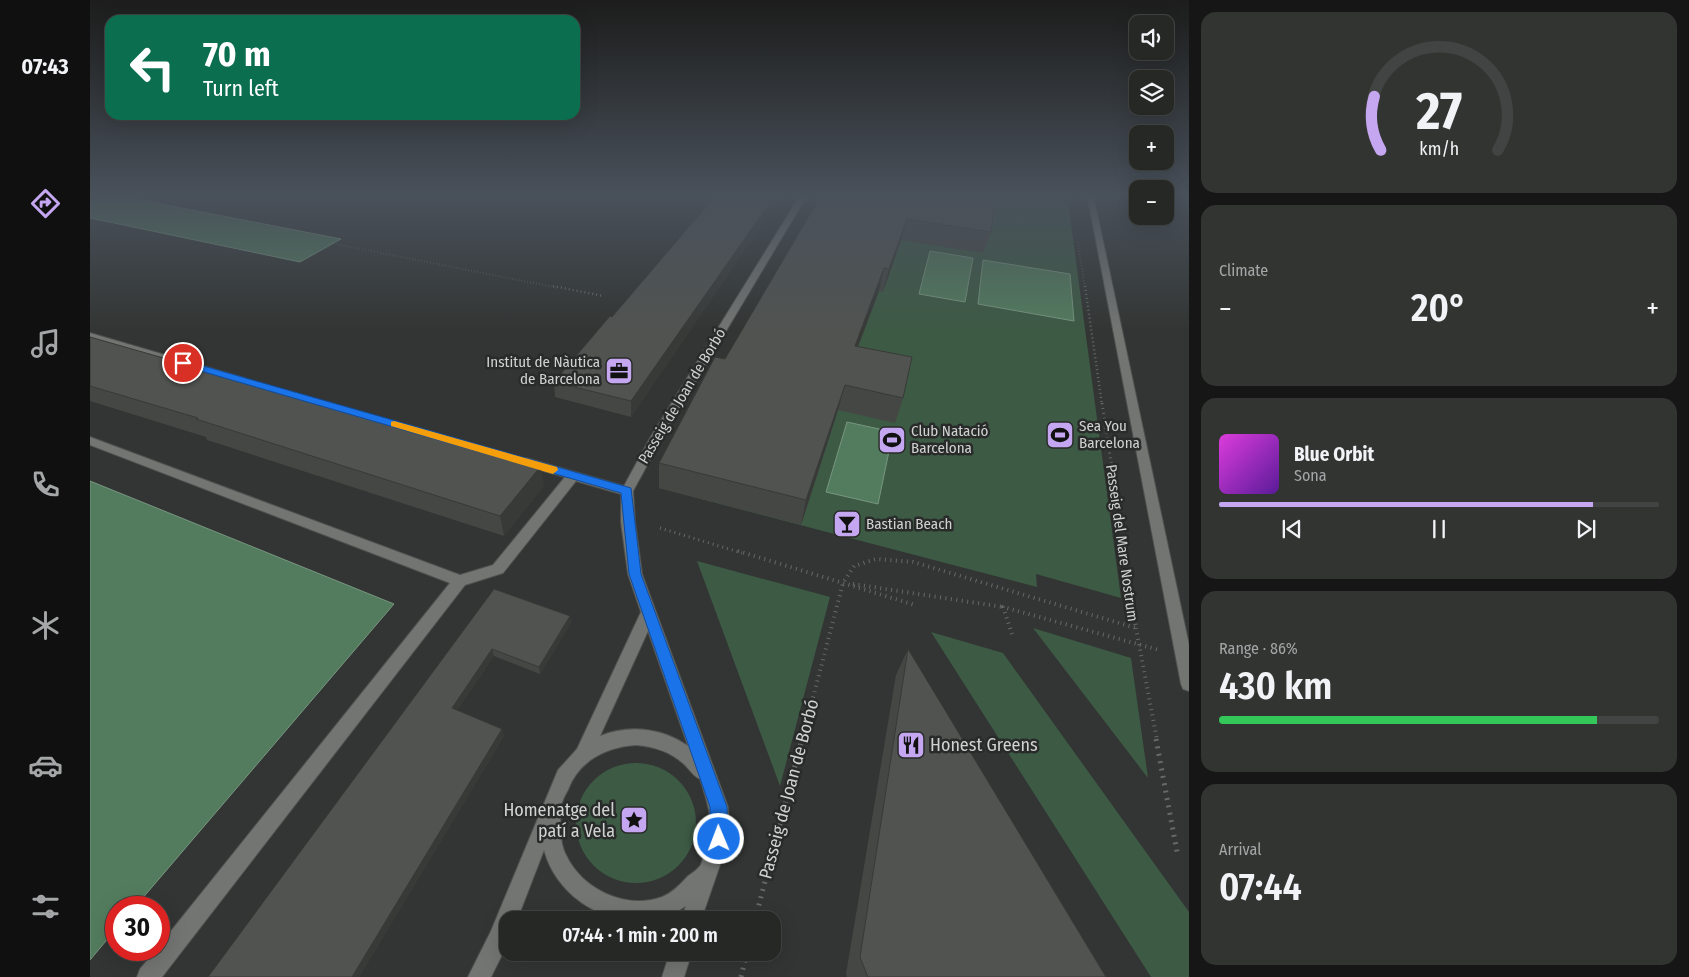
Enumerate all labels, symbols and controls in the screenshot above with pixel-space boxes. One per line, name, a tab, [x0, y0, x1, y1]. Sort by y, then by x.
map controls	[1129, 15, 1174, 225]
button: sound	[1129, 15, 1174, 60]
text: 70 m	[203, 33, 271, 75]
icon: left	[120, 35, 185, 100]
text: 07:43	[21, 53, 69, 80]
button: layers	[1129, 70, 1174, 115]
text: Turn left	[203, 75, 279, 102]
text: 27	[1415, 80, 1462, 143]
button: +	[1129, 125, 1174, 170]
text: km/h	[1419, 138, 1459, 160]
button: −	[1129, 180, 1174, 225]
icon: directions	[28, 186, 63, 221]
text: Climate	[1219, 261, 1268, 280]
text: 20°	[1411, 285, 1467, 331]
text: −	[1219, 292, 1232, 325]
text: +	[1646, 292, 1659, 325]
street label: Passeig de Joan de Borbó	[634, 325, 730, 467]
icon: music	[28, 326, 63, 361]
pin	[162, 342, 204, 384]
icon: arrive	[169, 349, 197, 377]
place label: Institut de Nàutica de Barcelona	[486, 353, 600, 388]
office icon: Institut de Nàutica de Barcelona	[604, 356, 634, 386]
place label: Sea You Barcelona	[1079, 417, 1140, 452]
sports icon: Sea You Barcelona	[1045, 420, 1075, 450]
place label: Club Natació Barcelona	[911, 422, 989, 457]
sports icon: Club Natació Barcelona	[877, 425, 907, 455]
text: Blue Orbit	[1294, 443, 1374, 466]
street label: Passeig del Mare Nostrum	[1102, 463, 1142, 623]
text: Sona	[1294, 466, 1327, 485]
icon: phone	[28, 467, 63, 502]
bar icon: Bastian Beach	[832, 509, 862, 539]
place label: Bastian Beach	[866, 515, 952, 533]
icon: previous	[1278, 515, 1306, 543]
icon: pause	[1425, 515, 1453, 543]
icon: next	[1572, 515, 1600, 543]
icon: climate	[28, 608, 63, 643]
text: Range · 86%	[1219, 639, 1298, 658]
text: 430 km	[1219, 663, 1332, 709]
street label: Passeig de Joan de Borbó	[754, 697, 824, 881]
restaurant icon: Honest Greens	[896, 730, 926, 760]
place label: Honest Greens	[930, 734, 1038, 756]
icon: car	[28, 748, 63, 783]
place label: Homenatge del patí a Vela	[503, 799, 615, 842]
place icon: Homenatge del patí a Vela	[619, 805, 649, 835]
position arrow	[692, 812, 744, 864]
text: Arrival	[1219, 840, 1261, 859]
text: 07:44	[1219, 864, 1302, 910]
icon: filters	[28, 889, 63, 924]
speed limit sign: 30	[105, 896, 170, 961]
text: 07:44 · 1 min · 200 m	[562, 924, 718, 947]

